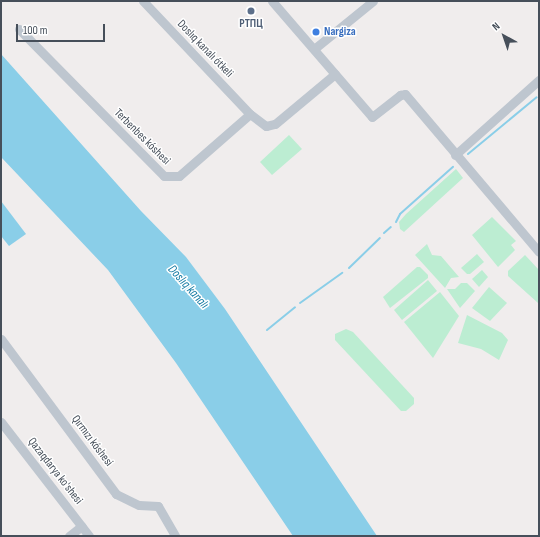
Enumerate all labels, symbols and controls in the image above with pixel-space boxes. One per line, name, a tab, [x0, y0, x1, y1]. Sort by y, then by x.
marker: РТПЦ	[246, 6, 256, 16]
scale bar	[18, 16, 107, 42]
north arrow	[484, 16, 524, 56]
street label: Doslıq kanalı ótkeli	[174, 17, 236, 81]
place label: РТПЦ	[239, 17, 263, 31]
text: N	[490, 20, 502, 33]
text: 100 m	[23, 23, 48, 38]
place label: Nargiza	[324, 25, 356, 39]
marker: Nargiza	[311, 27, 321, 37]
street label: Terbenbes kóshesi	[111, 106, 173, 168]
water label: Doslıq kanalı	[164, 262, 212, 312]
street label: Qırmızı kóshesi	[68, 413, 116, 469]
street label: Qazaqdarya ko'shesi	[25, 435, 85, 507]

